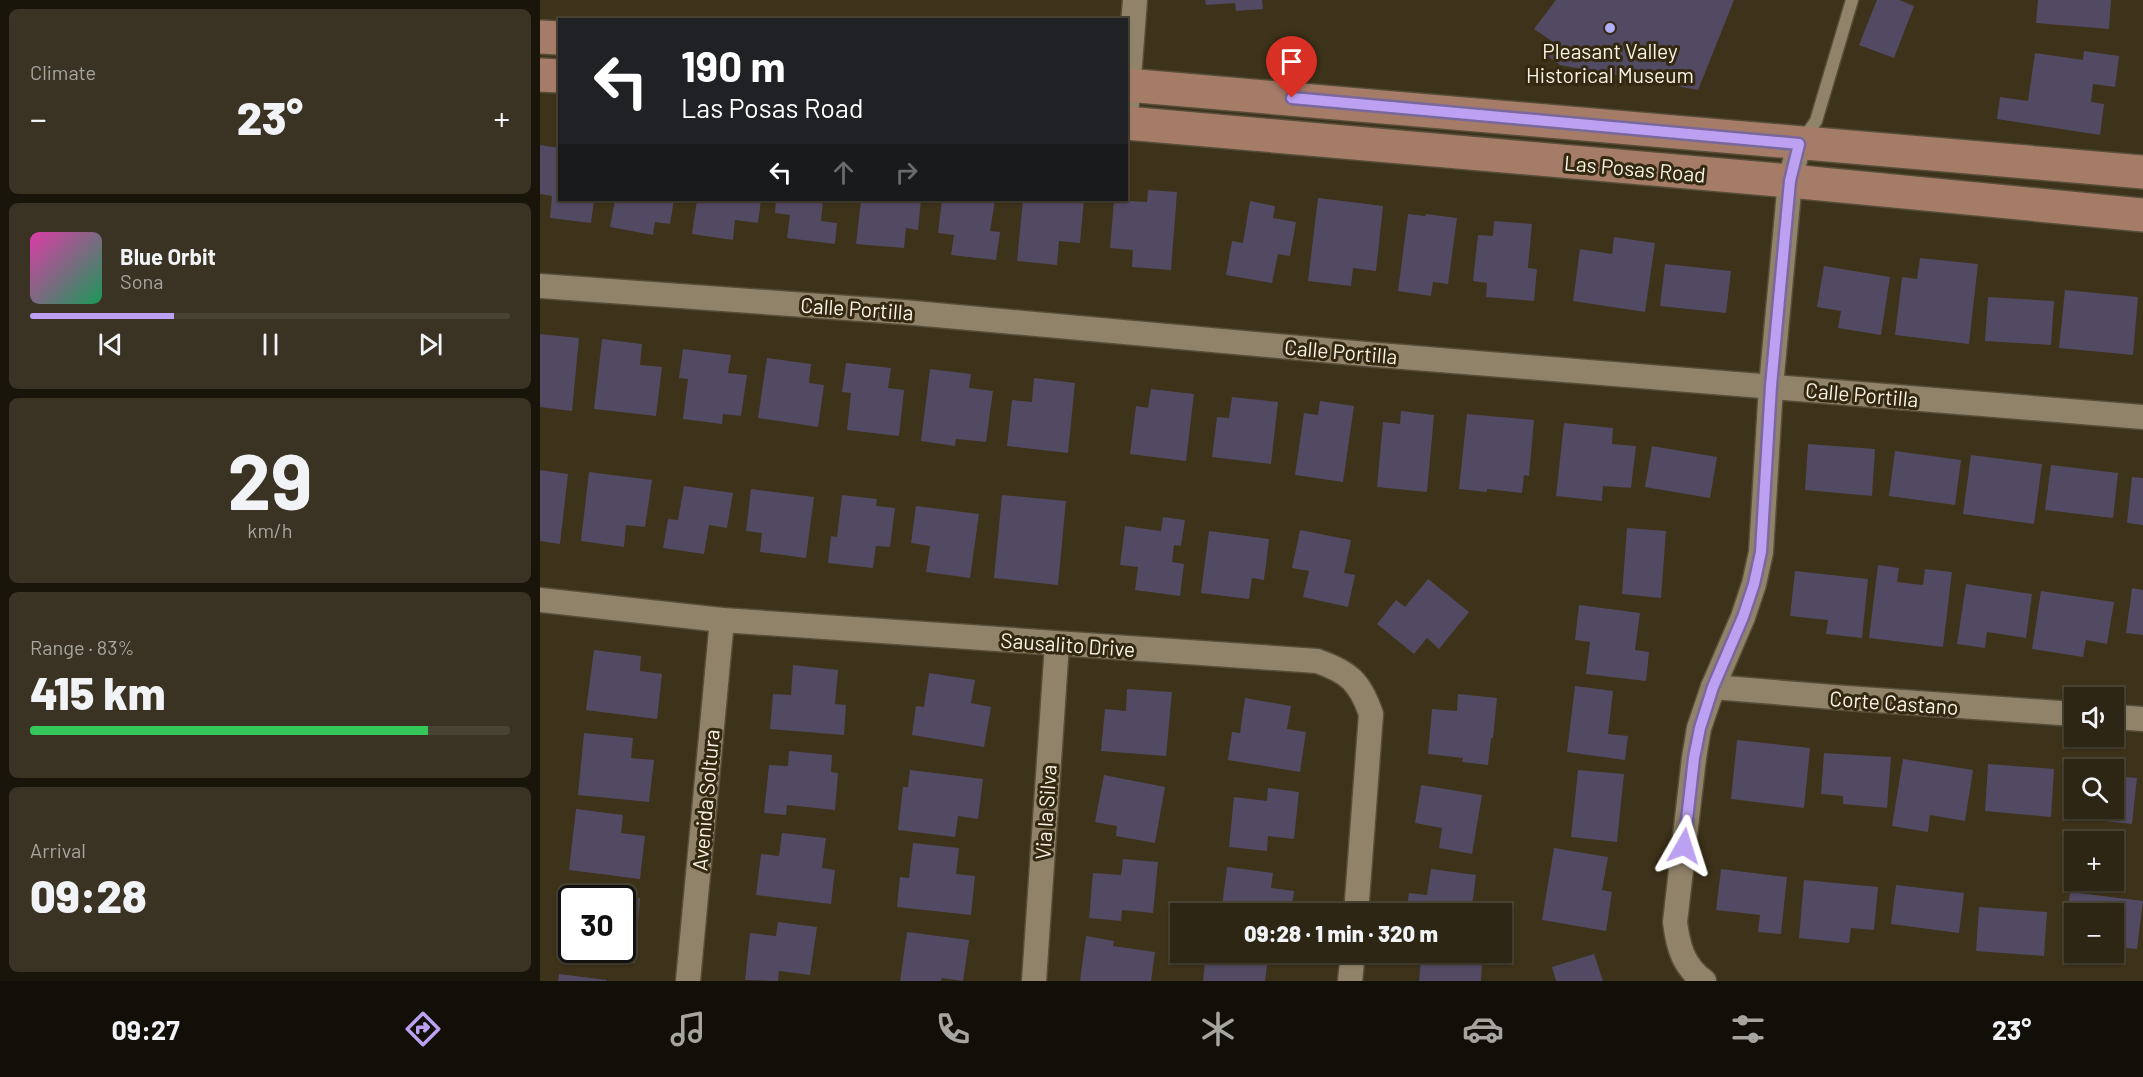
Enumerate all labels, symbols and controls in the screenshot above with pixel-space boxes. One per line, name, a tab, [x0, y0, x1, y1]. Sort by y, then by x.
marker: Pleasant Valley Historical Museum	[1603, 21, 1617, 35]
pin	[1266, 36, 1317, 98]
place label: Pleasant Valley Historical Museum	[1526, 38, 1694, 87]
text: 190 m	[681, 40, 786, 90]
icon: left	[582, 42, 660, 120]
icon: arrive	[1275, 45, 1308, 78]
text: Climate	[30, 60, 96, 84]
text: 23°	[237, 90, 303, 144]
text: Las Posas Road	[681, 91, 864, 123]
text: −	[30, 98, 47, 138]
text: +	[493, 98, 510, 138]
street label: Las Posas Road	[1563, 149, 1707, 187]
icon: left	[764, 156, 797, 189]
icon: ahead	[827, 156, 860, 189]
icon: right	[890, 156, 923, 189]
text: Blue Orbit	[120, 243, 216, 269]
text: Sona	[120, 269, 164, 293]
street label: Calle Portilla	[800, 292, 914, 324]
icon: previous	[94, 328, 127, 361]
icon: pause	[254, 328, 287, 361]
icon: next	[414, 328, 447, 361]
street label: Calle Portilla	[1284, 334, 1398, 368]
street label: Calle Portilla	[1805, 377, 1919, 411]
text: 29	[227, 432, 313, 526]
text: km/h	[247, 518, 293, 542]
street label: Sausalito Drive	[1000, 627, 1136, 661]
text: Range · 83%	[30, 635, 134, 659]
text: 415 km	[30, 665, 166, 719]
street label: Corte Castano	[1829, 685, 1959, 719]
map controls	[2064, 687, 2124, 963]
button: sound	[2064, 687, 2124, 747]
street label: Avenida Soltura	[686, 728, 724, 872]
button: search	[2064, 759, 2124, 819]
street label: Via la Silva	[1029, 764, 1061, 860]
position arrow	[1652, 814, 1716, 878]
button: +	[2064, 831, 2124, 891]
text: Arrival	[30, 838, 86, 862]
text: 09:28	[30, 868, 147, 922]
speed limit sign: 30	[558, 885, 636, 963]
button: −	[2064, 903, 2124, 963]
text: 09:28 · 1 min · 320 m	[1244, 920, 1438, 946]
icon: directions	[402, 1008, 444, 1050]
icon: music	[667, 1008, 709, 1050]
icon: phone	[932, 1008, 974, 1050]
icon: climate	[1197, 1008, 1239, 1050]
icon: car	[1462, 1008, 1504, 1050]
icon: filters	[1727, 1008, 1769, 1050]
text: 09:27	[111, 1013, 180, 1045]
text: 23°	[1992, 1013, 2031, 1045]

